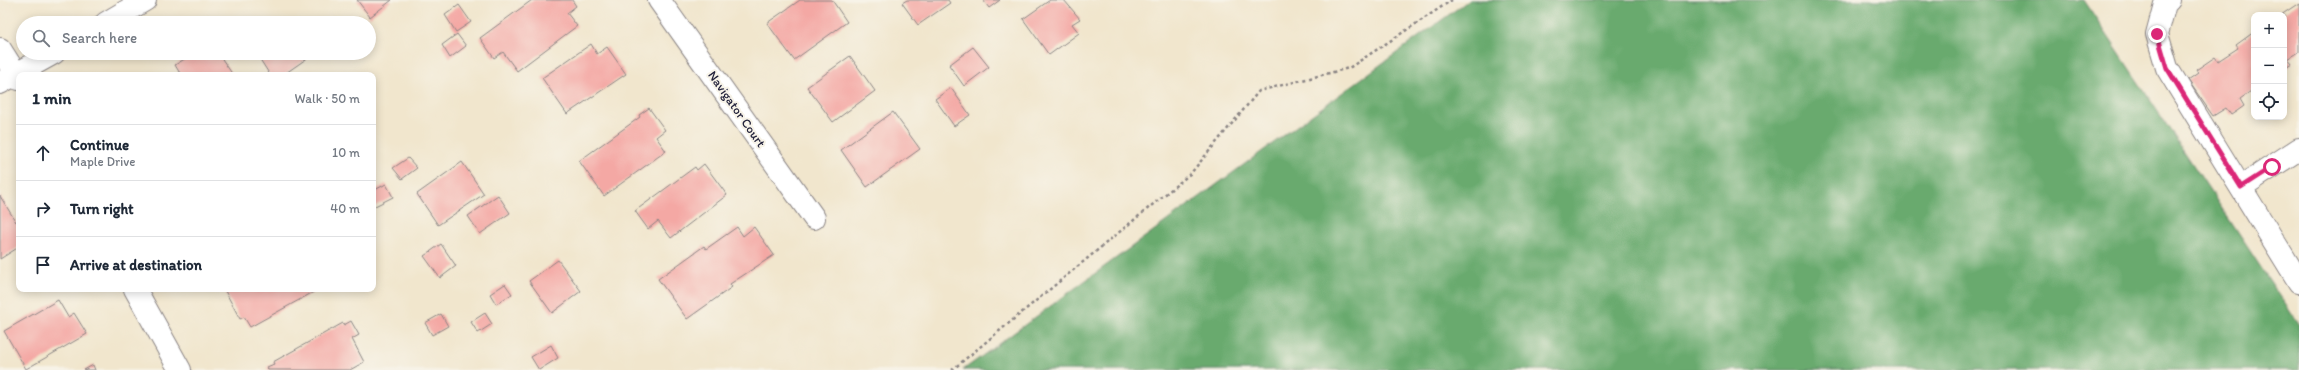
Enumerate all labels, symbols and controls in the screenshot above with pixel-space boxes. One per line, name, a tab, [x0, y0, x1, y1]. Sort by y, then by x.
map controls	[2251, 12, 2287, 120]
button: +	[2251, 12, 2287, 48]
search box	[16, 16, 376, 60]
route end	[2148, 25, 2166, 43]
icon: search	[30, 27, 52, 49]
text: Search here	[62, 29, 137, 47]
button: −	[2251, 48, 2287, 84]
street label: Navigator Court	[705, 68, 769, 150]
button: locate	[2251, 84, 2287, 120]
text: 1 min	[32, 88, 71, 108]
text: Walk · 50 m	[295, 91, 360, 106]
text: Continue	[70, 136, 129, 154]
icon: ahead	[32, 142, 54, 164]
text: 10 m	[332, 145, 360, 160]
text: Maple Drive	[70, 154, 136, 169]
route start	[2263, 158, 2281, 176]
icon: right	[32, 198, 54, 220]
text: Turn right	[70, 200, 134, 218]
text: 40 m	[330, 201, 360, 216]
icon: arrive	[32, 254, 54, 276]
text: Arrive at destination	[70, 256, 202, 274]

